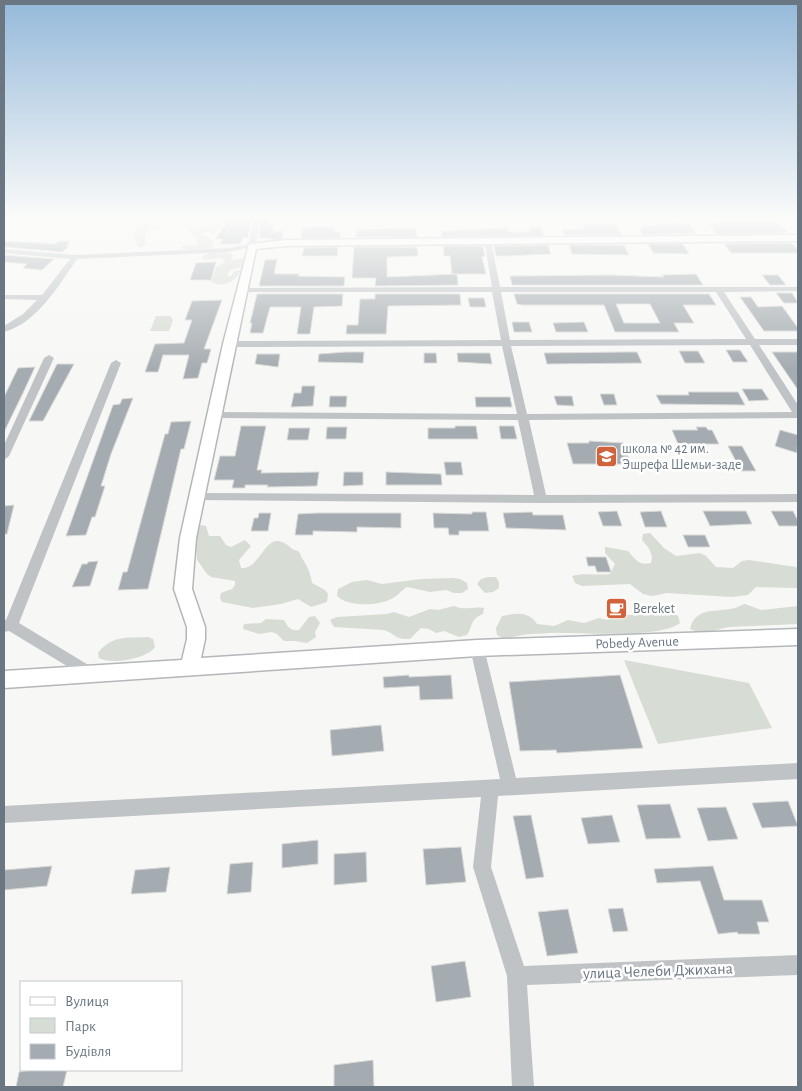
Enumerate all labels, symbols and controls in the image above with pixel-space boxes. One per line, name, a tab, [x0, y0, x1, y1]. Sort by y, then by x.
place label: школа № 42 им. Эшрефа Шемьи-заде	[622, 442, 741, 472]
school or university icon: школа № 42 им. Эшрефа Шемьи-заде	[594, 445, 618, 469]
cafe icon: Bereket	[605, 597, 629, 621]
place label: Bereket	[633, 602, 675, 616]
street label: Pobedy Avenue	[595, 635, 679, 651]
street label: улица Челеби Джихана	[582, 960, 733, 983]
legend	[20, 981, 182, 1071]
text: Вулиця	[65, 994, 109, 1009]
text: Парк	[65, 1019, 96, 1034]
text: Будівля	[65, 1044, 111, 1059]

